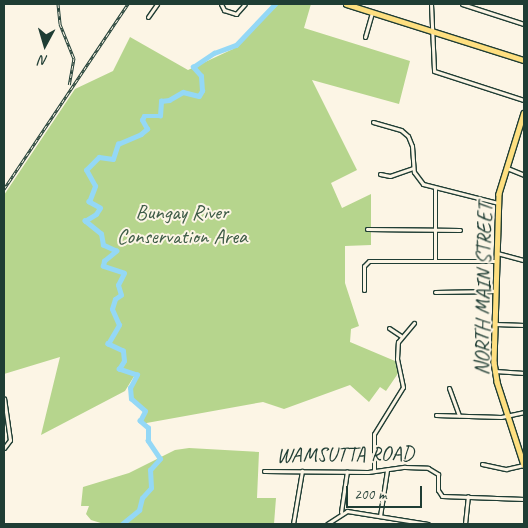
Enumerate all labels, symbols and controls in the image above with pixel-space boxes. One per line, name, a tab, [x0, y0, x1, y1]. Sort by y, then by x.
north arrow	[20, 20, 70, 70]
text: N	[38, 52, 49, 69]
park label: Bungay River Conservation Area	[117, 199, 247, 249]
street label: NORTH MAIN STREET	[469, 202, 497, 376]
street label: WAMSUTTA ROAD	[276, 440, 414, 468]
scale bar	[348, 476, 424, 508]
text: 200 m	[354, 485, 386, 504]

